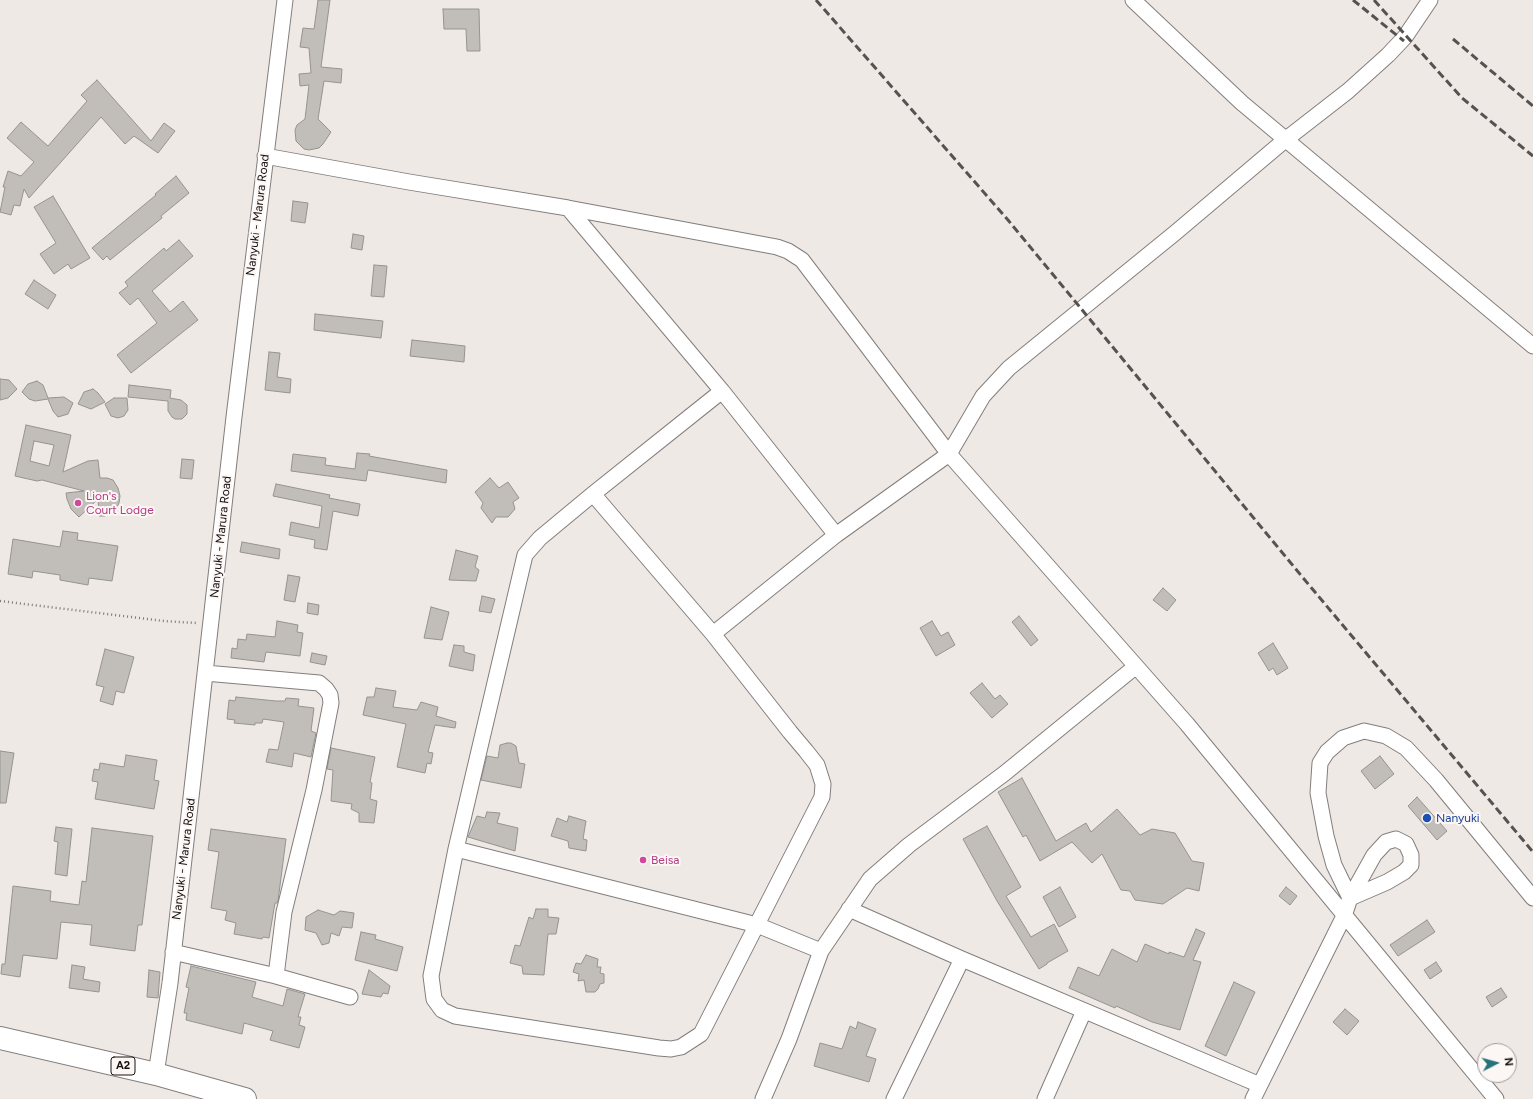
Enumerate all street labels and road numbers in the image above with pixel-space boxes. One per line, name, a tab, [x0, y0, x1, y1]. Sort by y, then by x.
street label: Nanyuki - Marura Road	[243, 153, 273, 277]
street label: Nanyuki - Marura Road	[207, 475, 235, 599]
street label: Nanyuki - Marura Road	[169, 797, 199, 921]
road number: A2	[111, 1057, 135, 1075]

